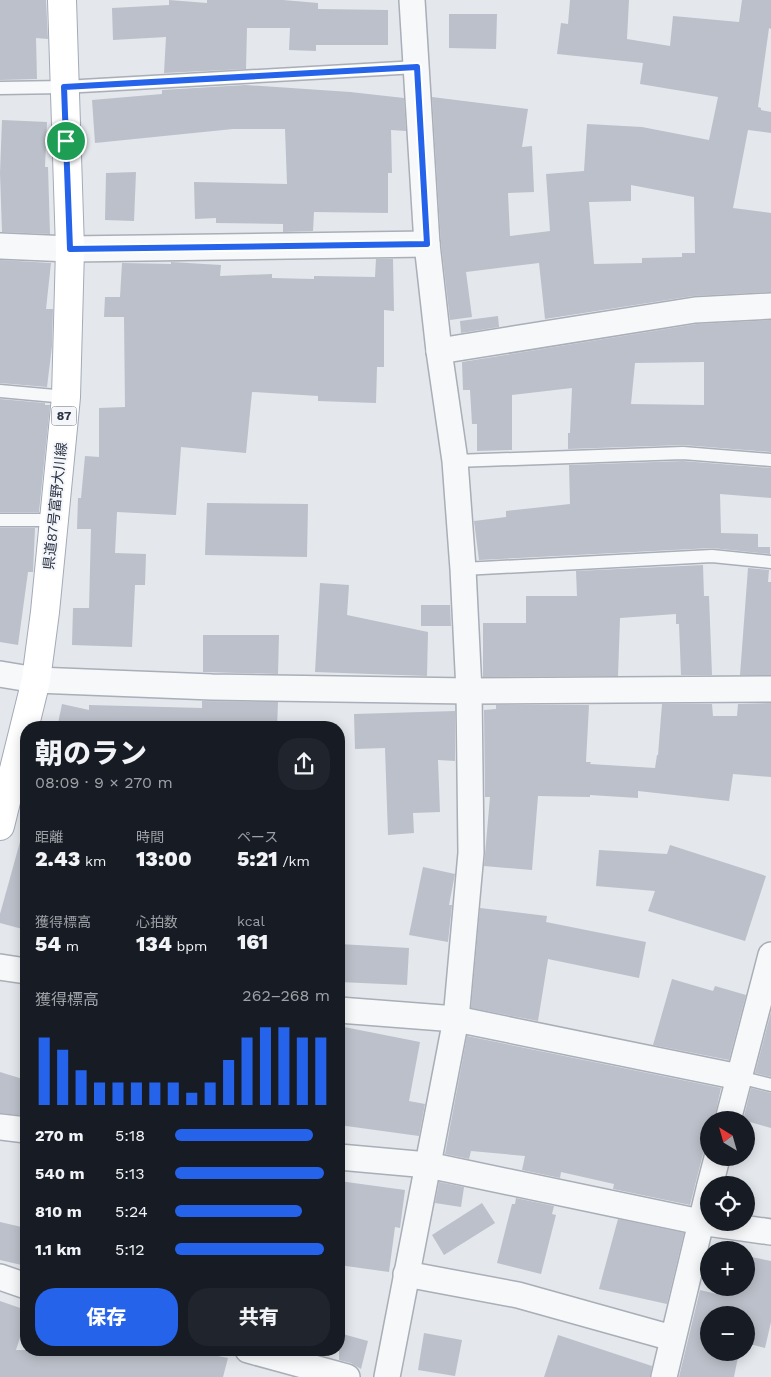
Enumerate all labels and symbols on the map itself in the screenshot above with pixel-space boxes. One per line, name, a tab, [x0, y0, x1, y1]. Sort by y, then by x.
pin	[45, 120, 87, 162]
road number: 87	[52, 406, 76, 426]
street label: 県道87号富野大川線	[40, 442, 70, 570]
north arrow	[700, 1111, 755, 1166]

